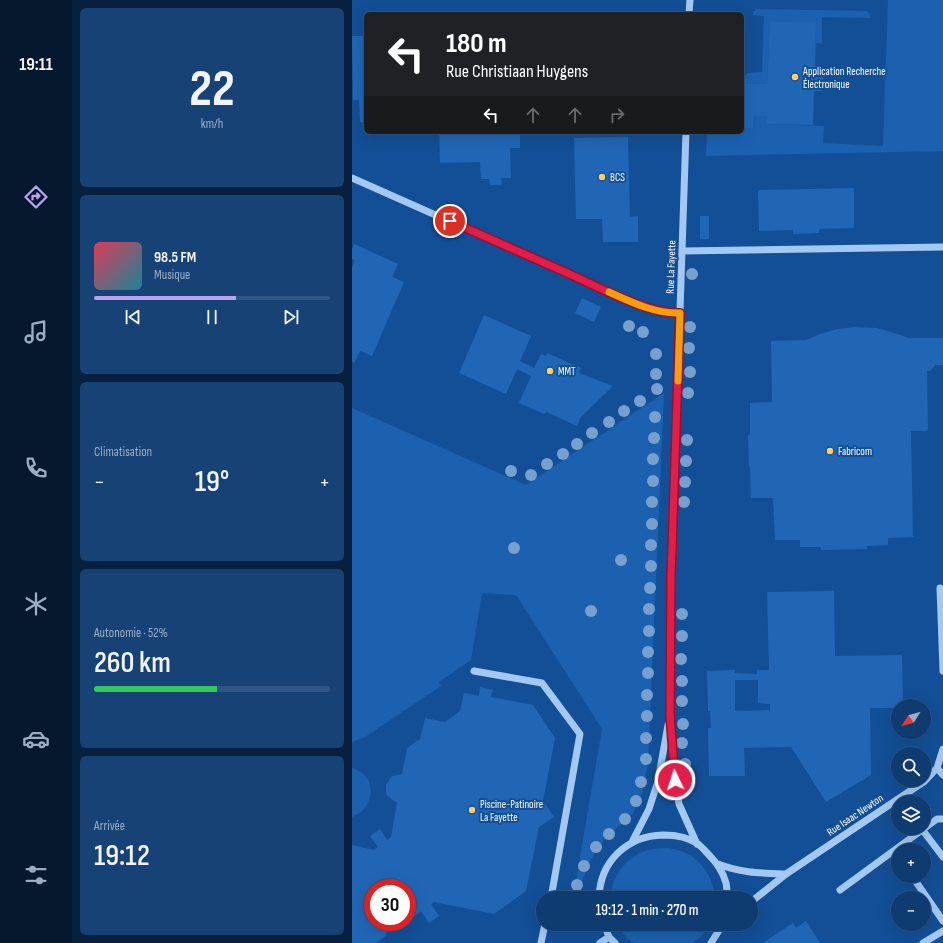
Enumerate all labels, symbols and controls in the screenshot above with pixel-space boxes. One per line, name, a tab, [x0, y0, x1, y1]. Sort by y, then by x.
text: 180 m	[446, 27, 506, 60]
icon: left	[380, 28, 432, 80]
text: 19:11	[19, 54, 53, 75]
text: 22	[189, 58, 235, 121]
text: Rue Christiaan Huygens	[446, 61, 588, 82]
place label: Application Recherche Électronique	[802, 65, 886, 91]
marker: Application Recherche Électronique	[790, 72, 800, 82]
icon: left	[480, 104, 502, 126]
icon: ahead	[522, 104, 544, 126]
icon: ahead	[564, 104, 586, 126]
icon: right	[606, 104, 628, 126]
text: km/h	[201, 116, 223, 132]
place label: BCS	[610, 171, 625, 184]
marker: BCS	[597, 172, 607, 182]
icon: directions	[22, 183, 50, 211]
pin	[433, 204, 467, 238]
icon: arrive	[439, 210, 461, 232]
street label: Rue La Fayette	[664, 240, 678, 294]
text: 98.5 FM	[154, 248, 196, 267]
text: Musique	[154, 267, 190, 283]
icon: previous	[122, 306, 144, 328]
icon: pause	[201, 306, 223, 328]
icon: next	[280, 306, 302, 328]
icon: music	[22, 318, 50, 346]
place label: MMT	[558, 365, 576, 378]
marker: MMT	[545, 366, 555, 376]
text: Climatisation	[94, 444, 152, 460]
place label: Fabricom	[838, 445, 872, 458]
marker: Fabricom	[825, 446, 835, 456]
icon: phone	[22, 454, 50, 482]
text: 19°	[195, 464, 229, 500]
text: −	[94, 469, 105, 496]
text: +	[319, 469, 330, 496]
icon: climate	[22, 590, 50, 618]
text: Autonomie · 52%	[94, 625, 168, 641]
text: 260 km	[94, 645, 171, 681]
north arrow	[891, 699, 931, 739]
map controls	[891, 699, 931, 931]
icon: car	[22, 725, 50, 753]
button: search	[891, 747, 931, 787]
position arrow	[654, 759, 696, 801]
street label: Rue Isaac Newton	[824, 791, 886, 839]
button: layers	[891, 795, 931, 835]
place label: Piscine-Patinoire La Fayette	[480, 798, 543, 824]
marker: Piscine-Patinoire La Fayette	[467, 805, 477, 815]
text: Arrivée	[94, 818, 125, 834]
text: 19:12	[94, 838, 150, 874]
button: +	[891, 843, 931, 883]
icon: filters	[22, 861, 50, 889]
speed limit sign: 30	[364, 879, 416, 931]
button: −	[891, 891, 931, 931]
text: 19:12 · 1 min · 270 m	[596, 901, 699, 920]

